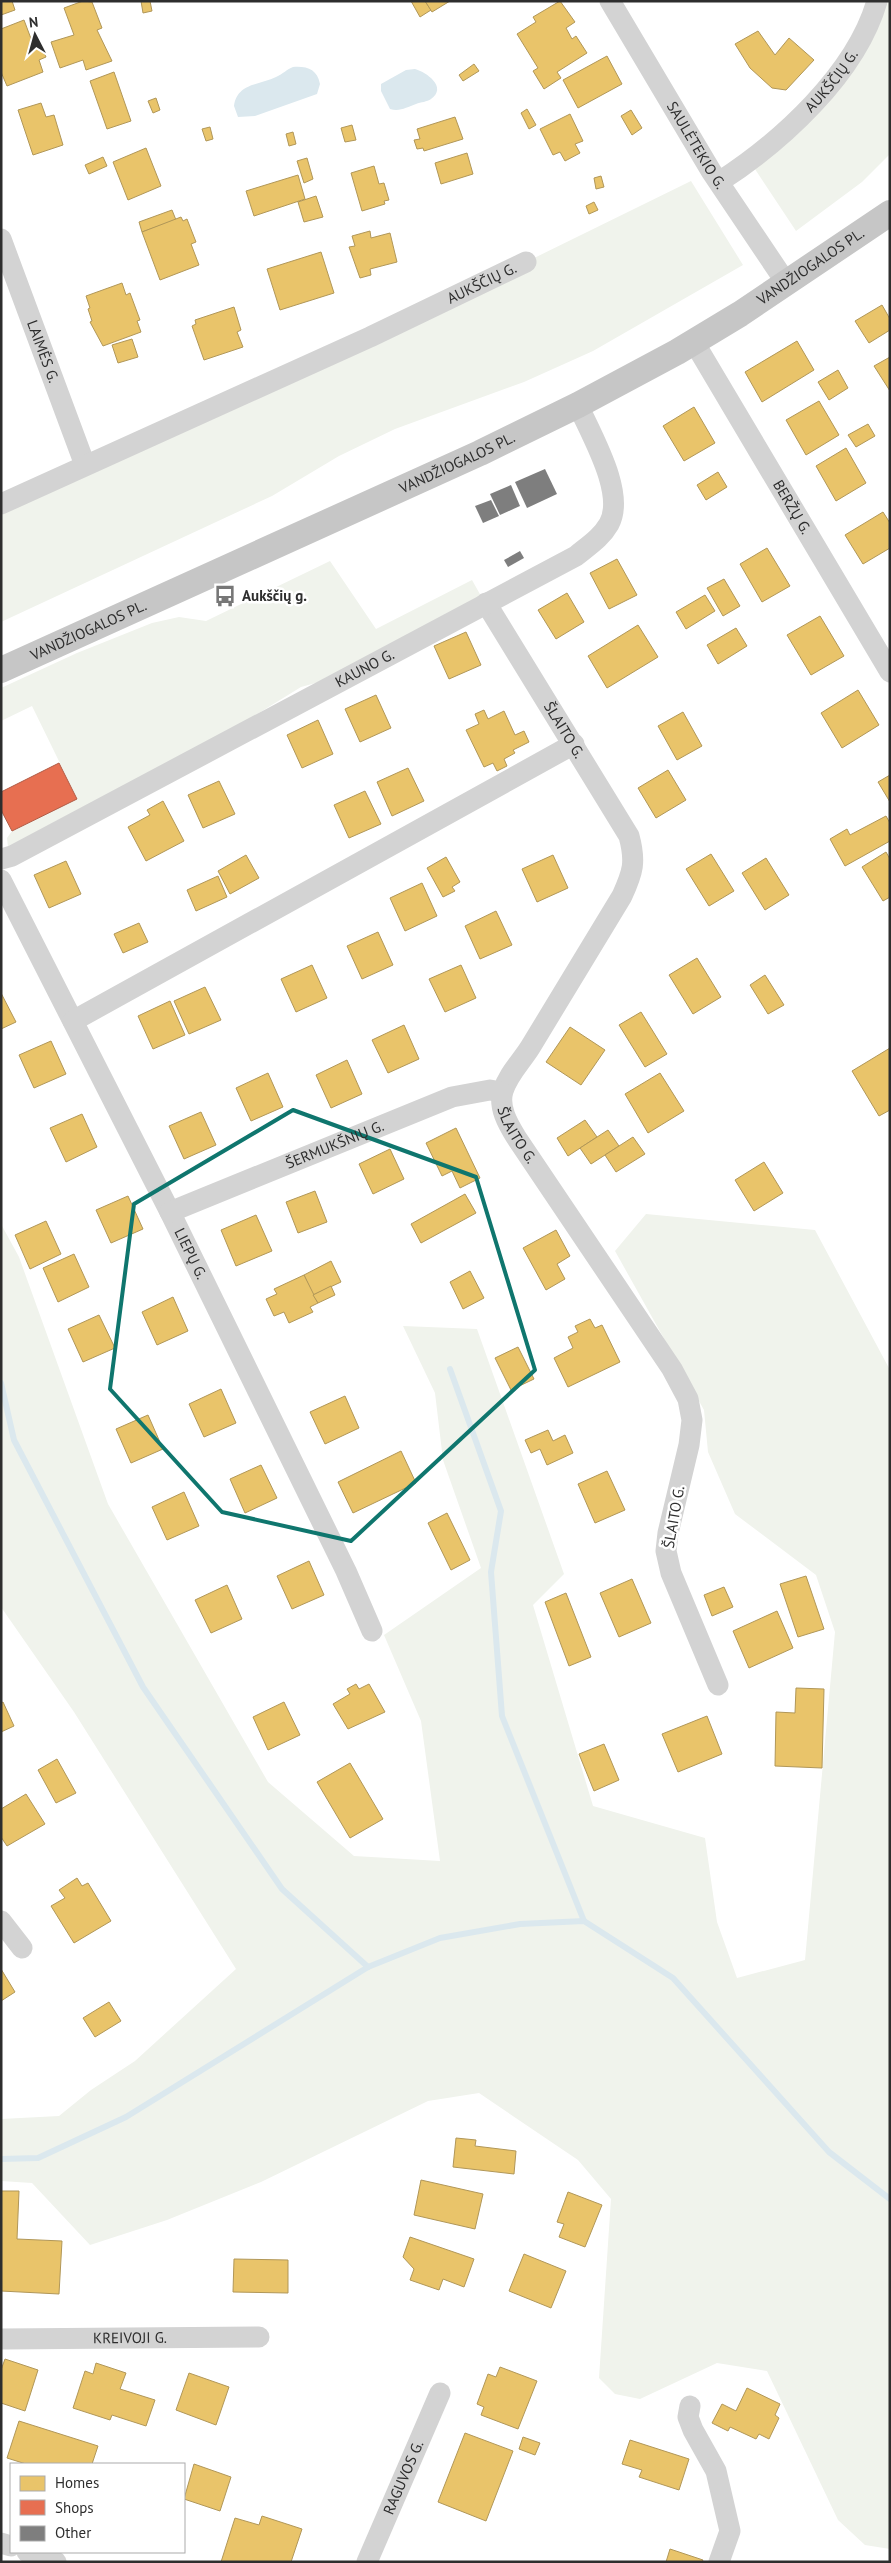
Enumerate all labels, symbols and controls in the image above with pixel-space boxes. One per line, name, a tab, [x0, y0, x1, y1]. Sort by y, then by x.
north arrow	[10, 10, 60, 60]
text: N	[28, 13, 39, 32]
street label: AUKŠČIŲ G.	[800, 46, 862, 116]
street label: SAULĖTEKIO G.	[663, 98, 730, 192]
street label: VANDŽIOGALOS PL.	[752, 223, 868, 309]
street label: AUKŠČIŲ G.	[444, 258, 519, 308]
street label: LAIMĖS G.	[23, 317, 64, 385]
street label: VANDŽIOGALOS PL.	[395, 427, 518, 498]
street label: BERŽŲ G.	[769, 476, 816, 537]
bus stop icon: Aukščių g.	[212, 583, 238, 609]
place label: Aukščių g.	[242, 586, 307, 605]
street label: VANDŽIOGALOS PL.	[26, 595, 149, 665]
street label: KAUNO G.	[332, 644, 397, 691]
street label: ŠLAITO G.	[540, 698, 589, 762]
street label: ŠLAITO G.	[493, 1104, 541, 1167]
street label: ŠERMUKŠNIŲ G.	[283, 1116, 387, 1173]
street label: LIEPŲ G.	[170, 1225, 211, 1282]
street label: ŠLAITO G.	[659, 1484, 688, 1550]
street label: KREIVOJI G.	[93, 2328, 167, 2347]
street label: RAGUVOS G.	[379, 2437, 427, 2517]
legend	[10, 2463, 185, 2553]
text: Homes	[55, 2473, 99, 2492]
text: Shops	[55, 2498, 94, 2517]
text: Other	[55, 2523, 91, 2542]

